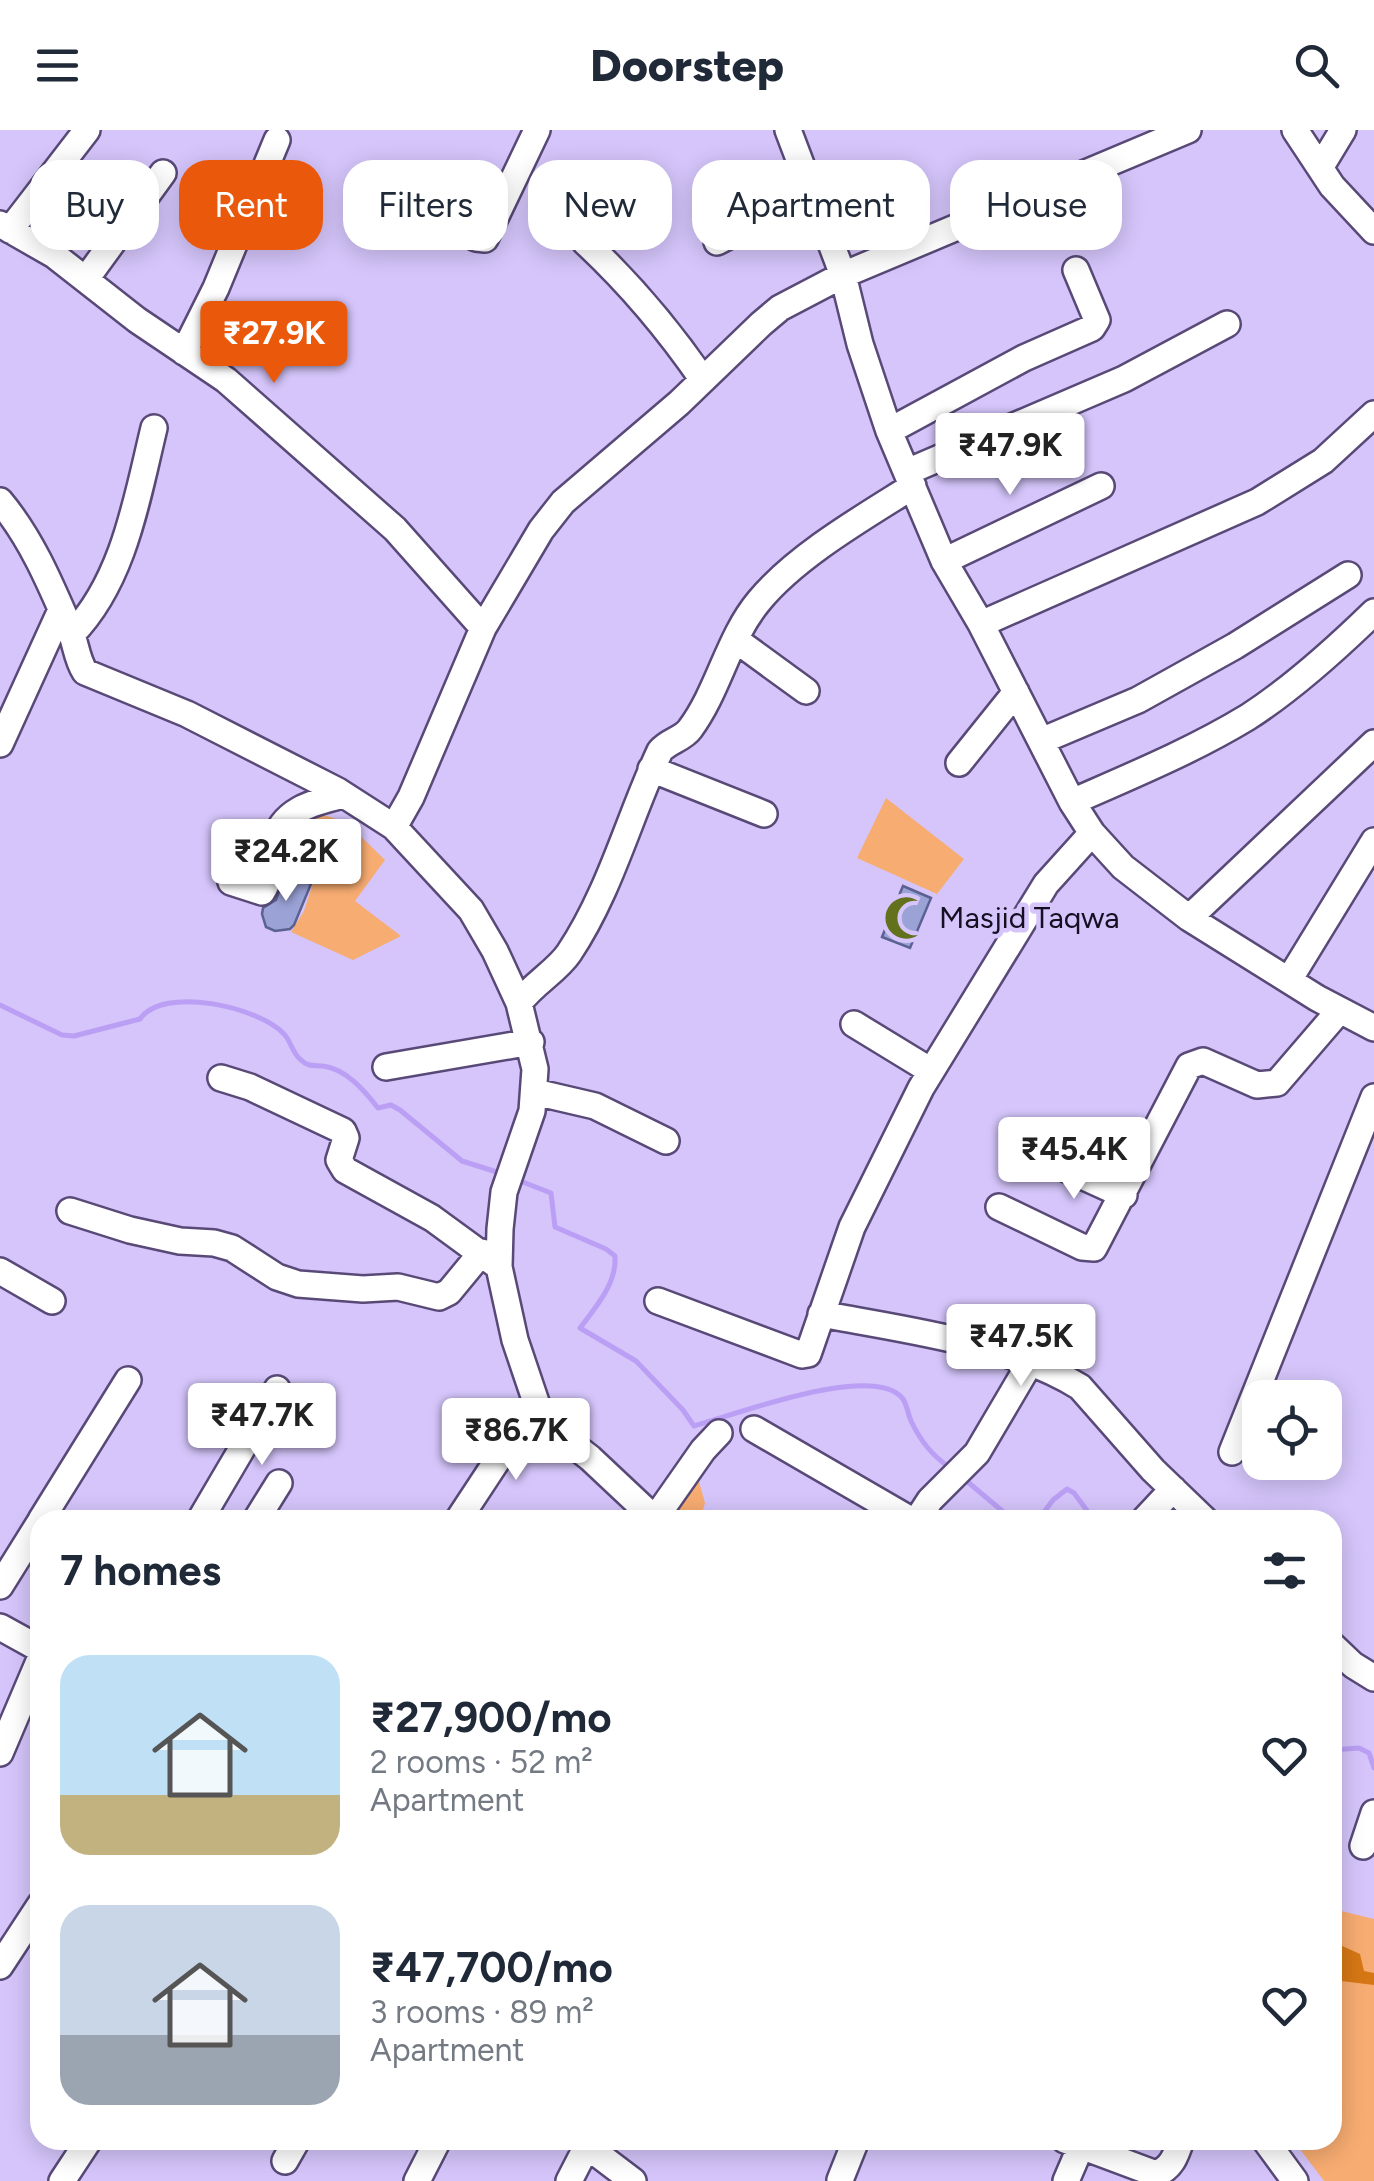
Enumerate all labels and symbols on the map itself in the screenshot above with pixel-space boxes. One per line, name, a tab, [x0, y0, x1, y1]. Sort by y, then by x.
pin: ₹27.9K	[193, 301, 355, 386]
pin: ₹47.9K	[929, 413, 1091, 498]
pin: ₹24.2K	[205, 819, 367, 904]
mosque icon: Masjid Taqwa	[882, 894, 930, 942]
place label: Masjid Taqwa	[939, 899, 1120, 936]
pin: ₹45.4K	[993, 1117, 1155, 1202]
pin: ₹47.5K	[940, 1304, 1102, 1389]
pin: ₹47.7K	[181, 1383, 343, 1468]
pin: ₹86.7K	[435, 1398, 597, 1483]

